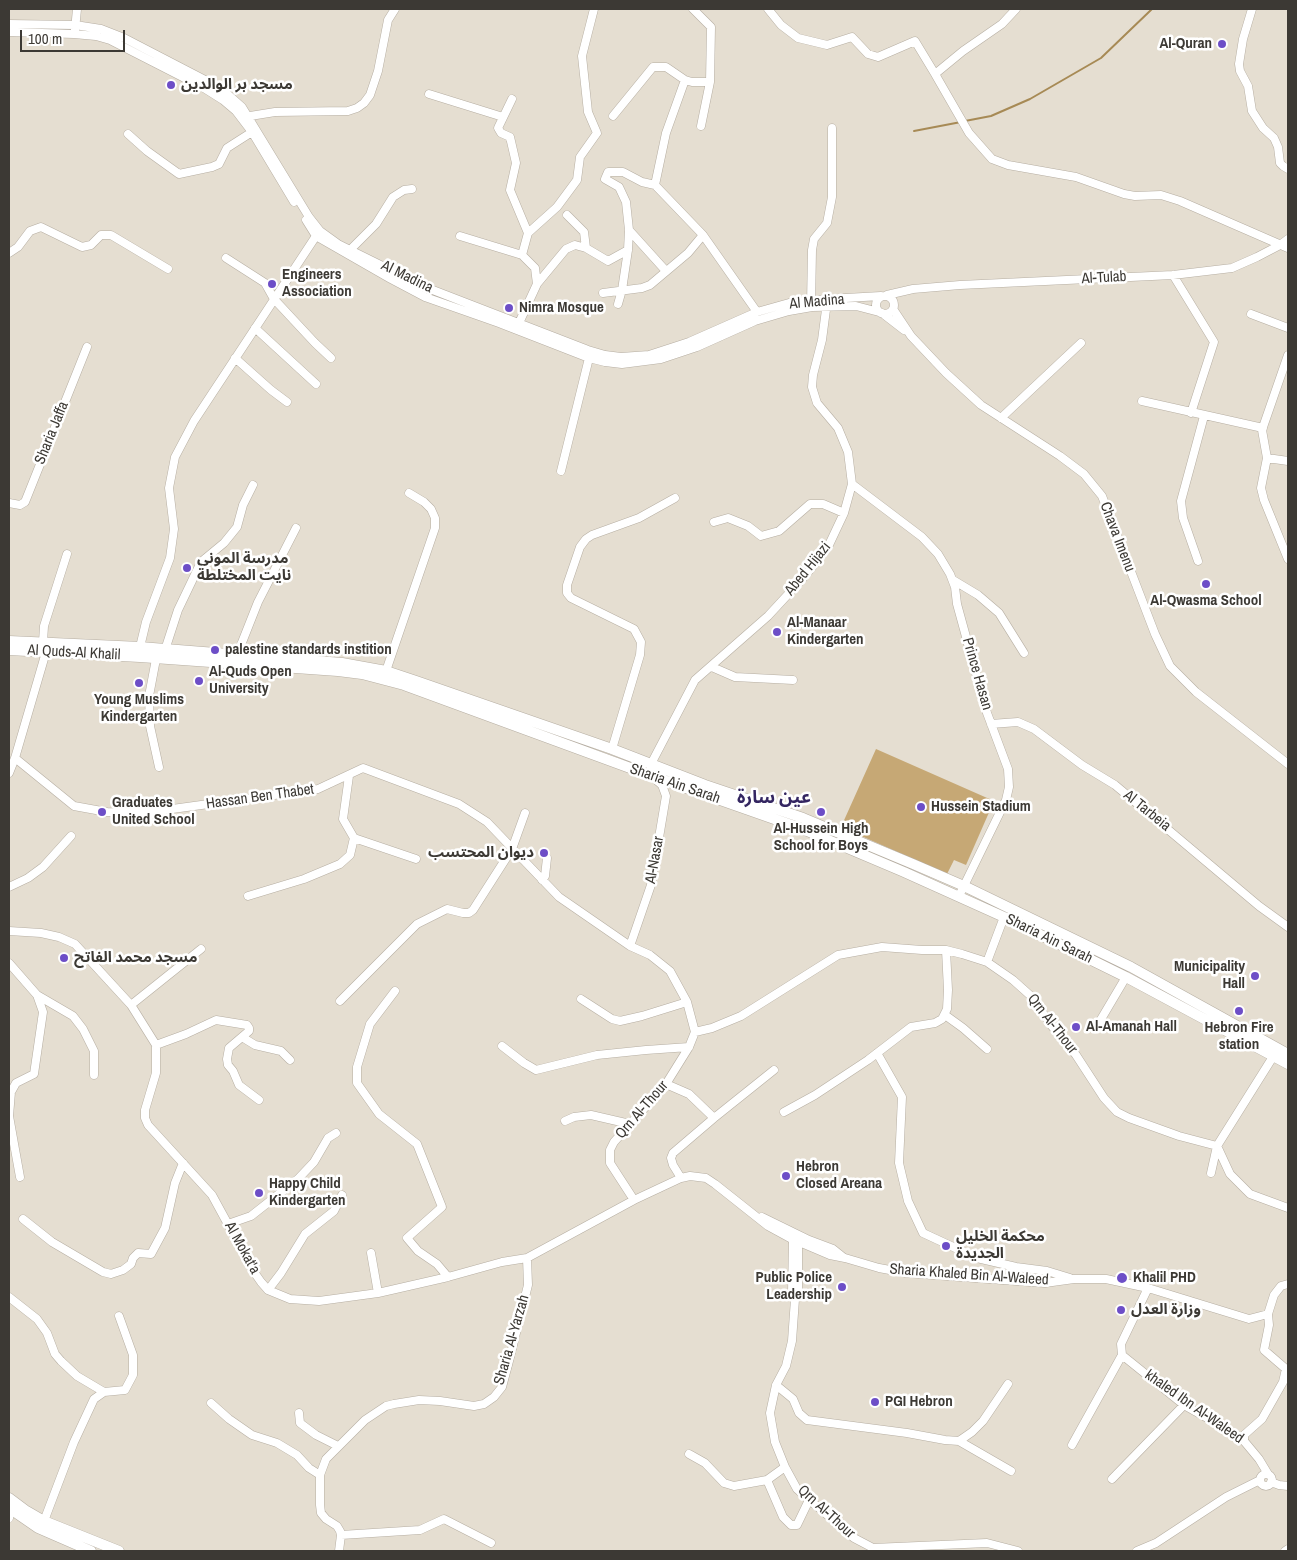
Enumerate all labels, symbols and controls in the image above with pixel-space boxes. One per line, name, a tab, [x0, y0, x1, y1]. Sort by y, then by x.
scale bar	[22, 20, 128, 52]
text: 100 m	[28, 28, 62, 49]
place label: Al-Quran	[1159, 35, 1212, 53]
marker: Al-Quran	[1216, 38, 1228, 50]
place label: مسجد بر الوالدين	[181, 76, 293, 94]
marker: مسجد بر الوالدين	[165, 79, 177, 91]
street label: Al Madina	[378, 257, 436, 297]
place label: Engineers Association	[282, 266, 352, 301]
street label: Al-Tulab	[1081, 268, 1127, 288]
marker: Engineers Association	[266, 278, 278, 290]
street label: Al Madina	[789, 291, 845, 313]
place label: Nimra Mosque	[519, 299, 604, 317]
marker: Nimra Mosque	[503, 302, 515, 314]
street label: Sharia Jaffa	[31, 399, 73, 467]
street label: Chava Imenu	[1095, 500, 1139, 574]
street label: Abed Hijazi	[781, 539, 835, 599]
place label: مدرسة الموني نايت المختلطة	[197, 550, 291, 585]
marker: مدرسة الموني نايت المختلطة	[181, 562, 193, 574]
marker: Al-Qwasma School	[1200, 578, 1212, 590]
place label: Al-Qwasma School	[1150, 592, 1262, 610]
place label: Al-Manaar Kindergarten	[787, 614, 864, 649]
marker: Al-Manaar Kindergarten	[771, 626, 783, 638]
street label: Prince Hasan	[958, 636, 996, 712]
place label: palestine standards instition	[225, 641, 392, 659]
street label: Al Quds-Al Khalil	[27, 642, 121, 664]
marker: palestine standards instition	[209, 644, 221, 656]
place label: Al-Quds Open University	[209, 663, 292, 698]
marker: Al-Quds Open University	[193, 675, 205, 687]
marker: Young Muslims Kindergarten	[133, 677, 145, 689]
place label: Young Muslims Kindergarten	[94, 691, 184, 726]
street label: Sharia Ain Sarah	[627, 760, 723, 808]
street label: Hassan Ben Thabet	[205, 781, 315, 813]
district label: عين سارة	[737, 787, 811, 809]
street label: Al Tarbeia	[1120, 787, 1174, 835]
place label: Graduates United School	[112, 794, 195, 829]
place label: Hussein Stadium	[931, 798, 1031, 816]
marker: Hussein Stadium	[915, 801, 927, 813]
marker: Graduates United School	[96, 806, 108, 818]
marker: Al-Hussein High School for Boys	[815, 806, 827, 818]
place label: Al-Hussein High School for Boys	[774, 820, 868, 855]
street label: Al-Nasar	[642, 835, 668, 885]
place label: ديوان المحتسب	[428, 844, 534, 862]
marker: ديوان المحتسب	[538, 847, 550, 859]
street label: Sharia Ain Sarah	[1003, 910, 1095, 968]
place label: مسجد محمد الفاتح	[74, 949, 197, 967]
marker: مسجد محمد الفاتح	[58, 952, 70, 964]
place label: Municipality Hall	[1174, 958, 1245, 993]
marker: Municipality Hall	[1249, 970, 1261, 982]
street label: Qrn Al-Thour	[1023, 990, 1081, 1058]
marker: Hebron Fire station	[1233, 1005, 1245, 1017]
place label: Al-Amanah Hall	[1086, 1018, 1177, 1036]
place label: Hebron Fire station	[1204, 1019, 1274, 1054]
marker: Al-Amanah Hall	[1070, 1021, 1082, 1033]
street label: Qrn Al-Thour	[612, 1077, 672, 1143]
place label: Hebron Closed Areana	[796, 1158, 882, 1193]
marker: Hebron Closed Areana	[780, 1170, 792, 1182]
place label: Happy Child Kindergarten	[269, 1175, 346, 1210]
marker: Happy Child Kindergarten	[253, 1187, 265, 1199]
street label: Al Mokat'a	[220, 1219, 264, 1277]
place label: محكمة الخليل الجديدة	[956, 1228, 1045, 1263]
marker: محكمة الخليل الجديدة	[940, 1240, 952, 1252]
street label: Sharia Khaled Bin Al-Waleed	[889, 1260, 1049, 1290]
place label: Public Police Leadership	[755, 1269, 832, 1304]
place label: Khalil PHD	[1133, 1269, 1196, 1287]
marker: Khalil PHD	[1115, 1271, 1129, 1285]
marker: Public Police Leadership	[836, 1281, 848, 1293]
street label: Sharia Al-Yarzah	[491, 1293, 533, 1387]
place label: وزارة العدل	[1131, 1301, 1201, 1319]
marker: وزارة العدل	[1115, 1304, 1127, 1316]
street label: khaled Ibn Al-Waleed	[1141, 1366, 1247, 1448]
place label: PGI Hebron	[885, 1393, 953, 1411]
marker: PGI Hebron	[869, 1396, 881, 1408]
street label: Qrn Al-Thour	[794, 1482, 858, 1542]

